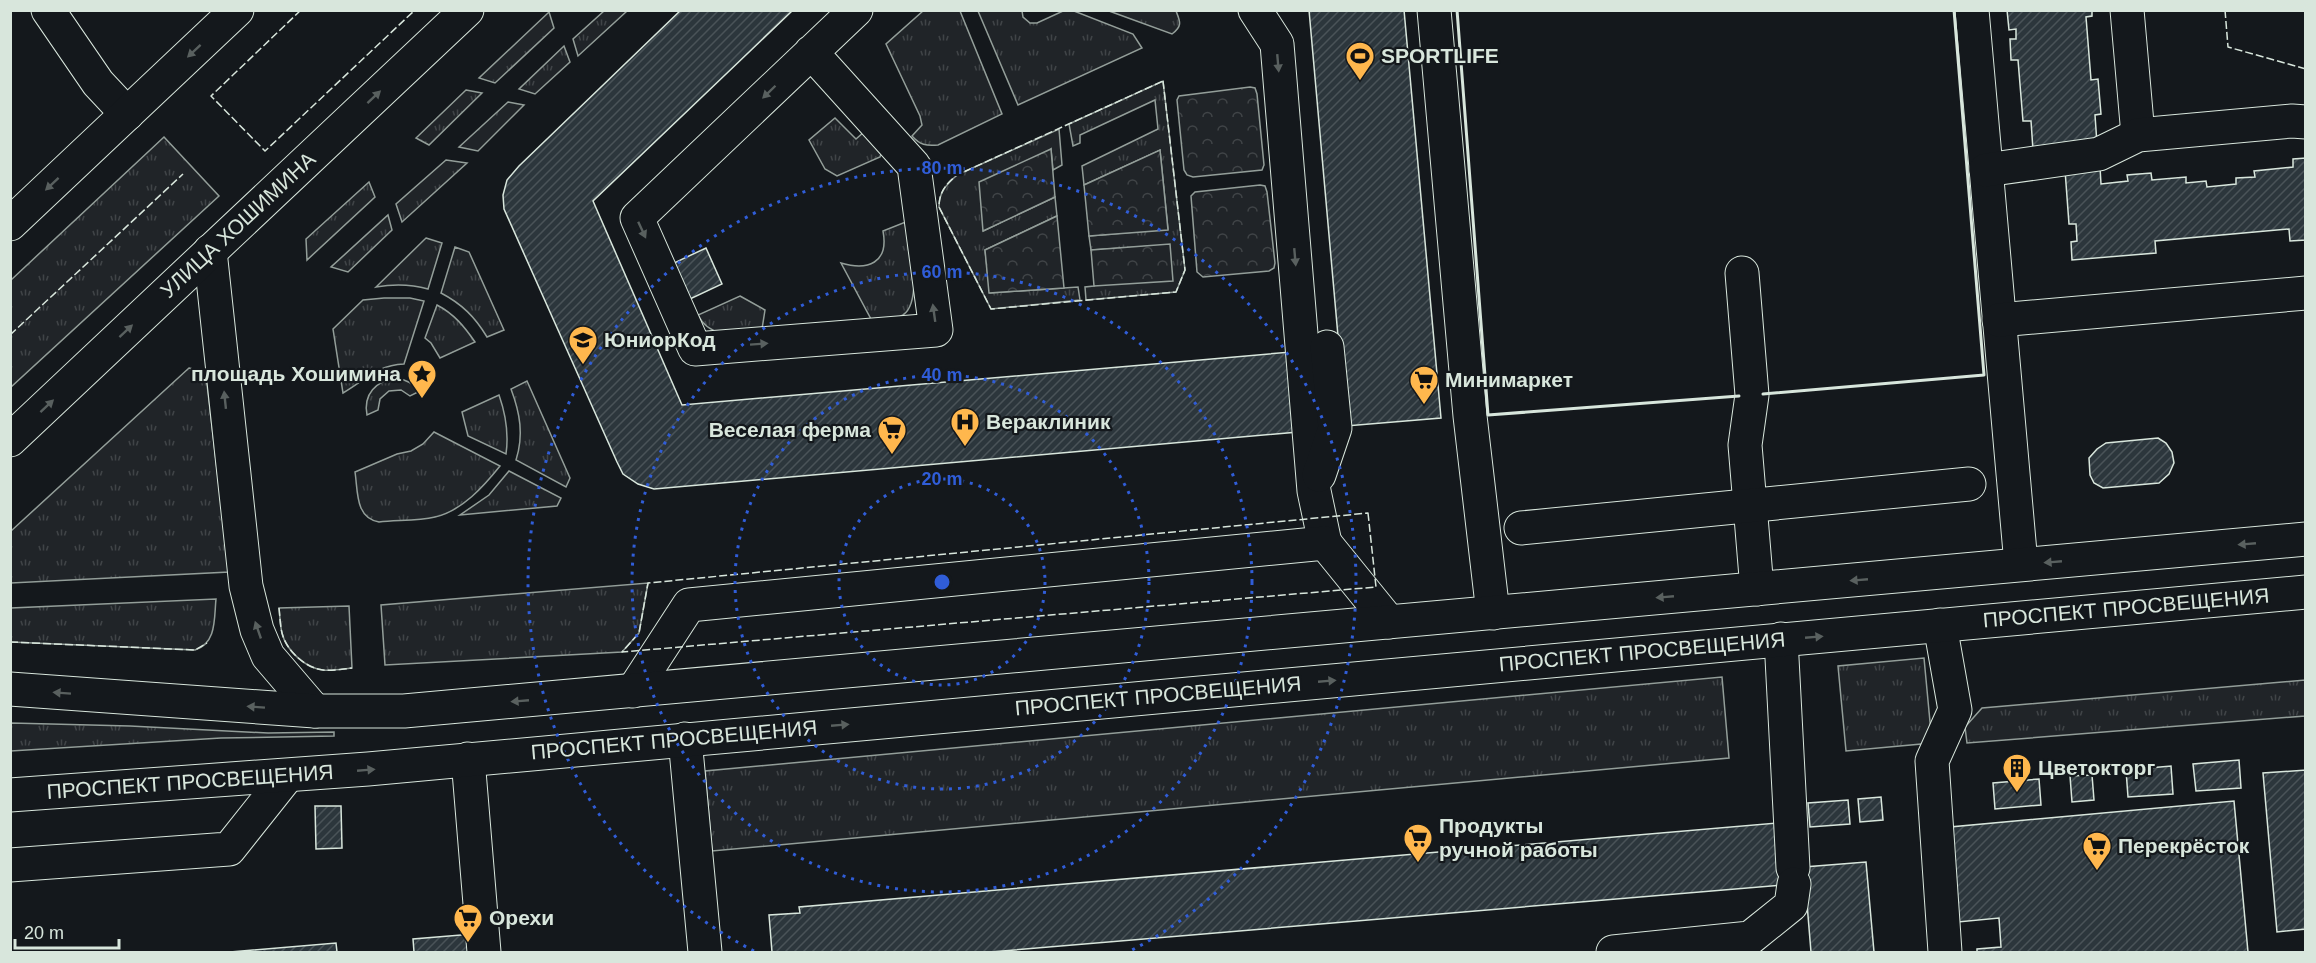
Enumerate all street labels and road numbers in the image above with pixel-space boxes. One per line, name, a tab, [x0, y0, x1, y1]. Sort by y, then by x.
street label: УЛИЦА ХОШИМИНА	[156, 147, 320, 302]
street label: ПРОСПЕКТ ПРОСВЕЩЕНИЯ	[1982, 584, 2270, 631]
street label: ПРОСПЕКТ ПРОСВЕЩЕНИЯ	[1498, 628, 1786, 675]
street label: ПРОСПЕКТ ПРОСВЕЩЕНИЯ	[1014, 672, 1302, 719]
street label: ПРОСПЕКТ ПРОСВЕЩЕНИЯ	[530, 716, 818, 763]
street label: ПРОСПЕКТ ПРОСВЕЩЕНИЯ	[46, 760, 334, 803]

